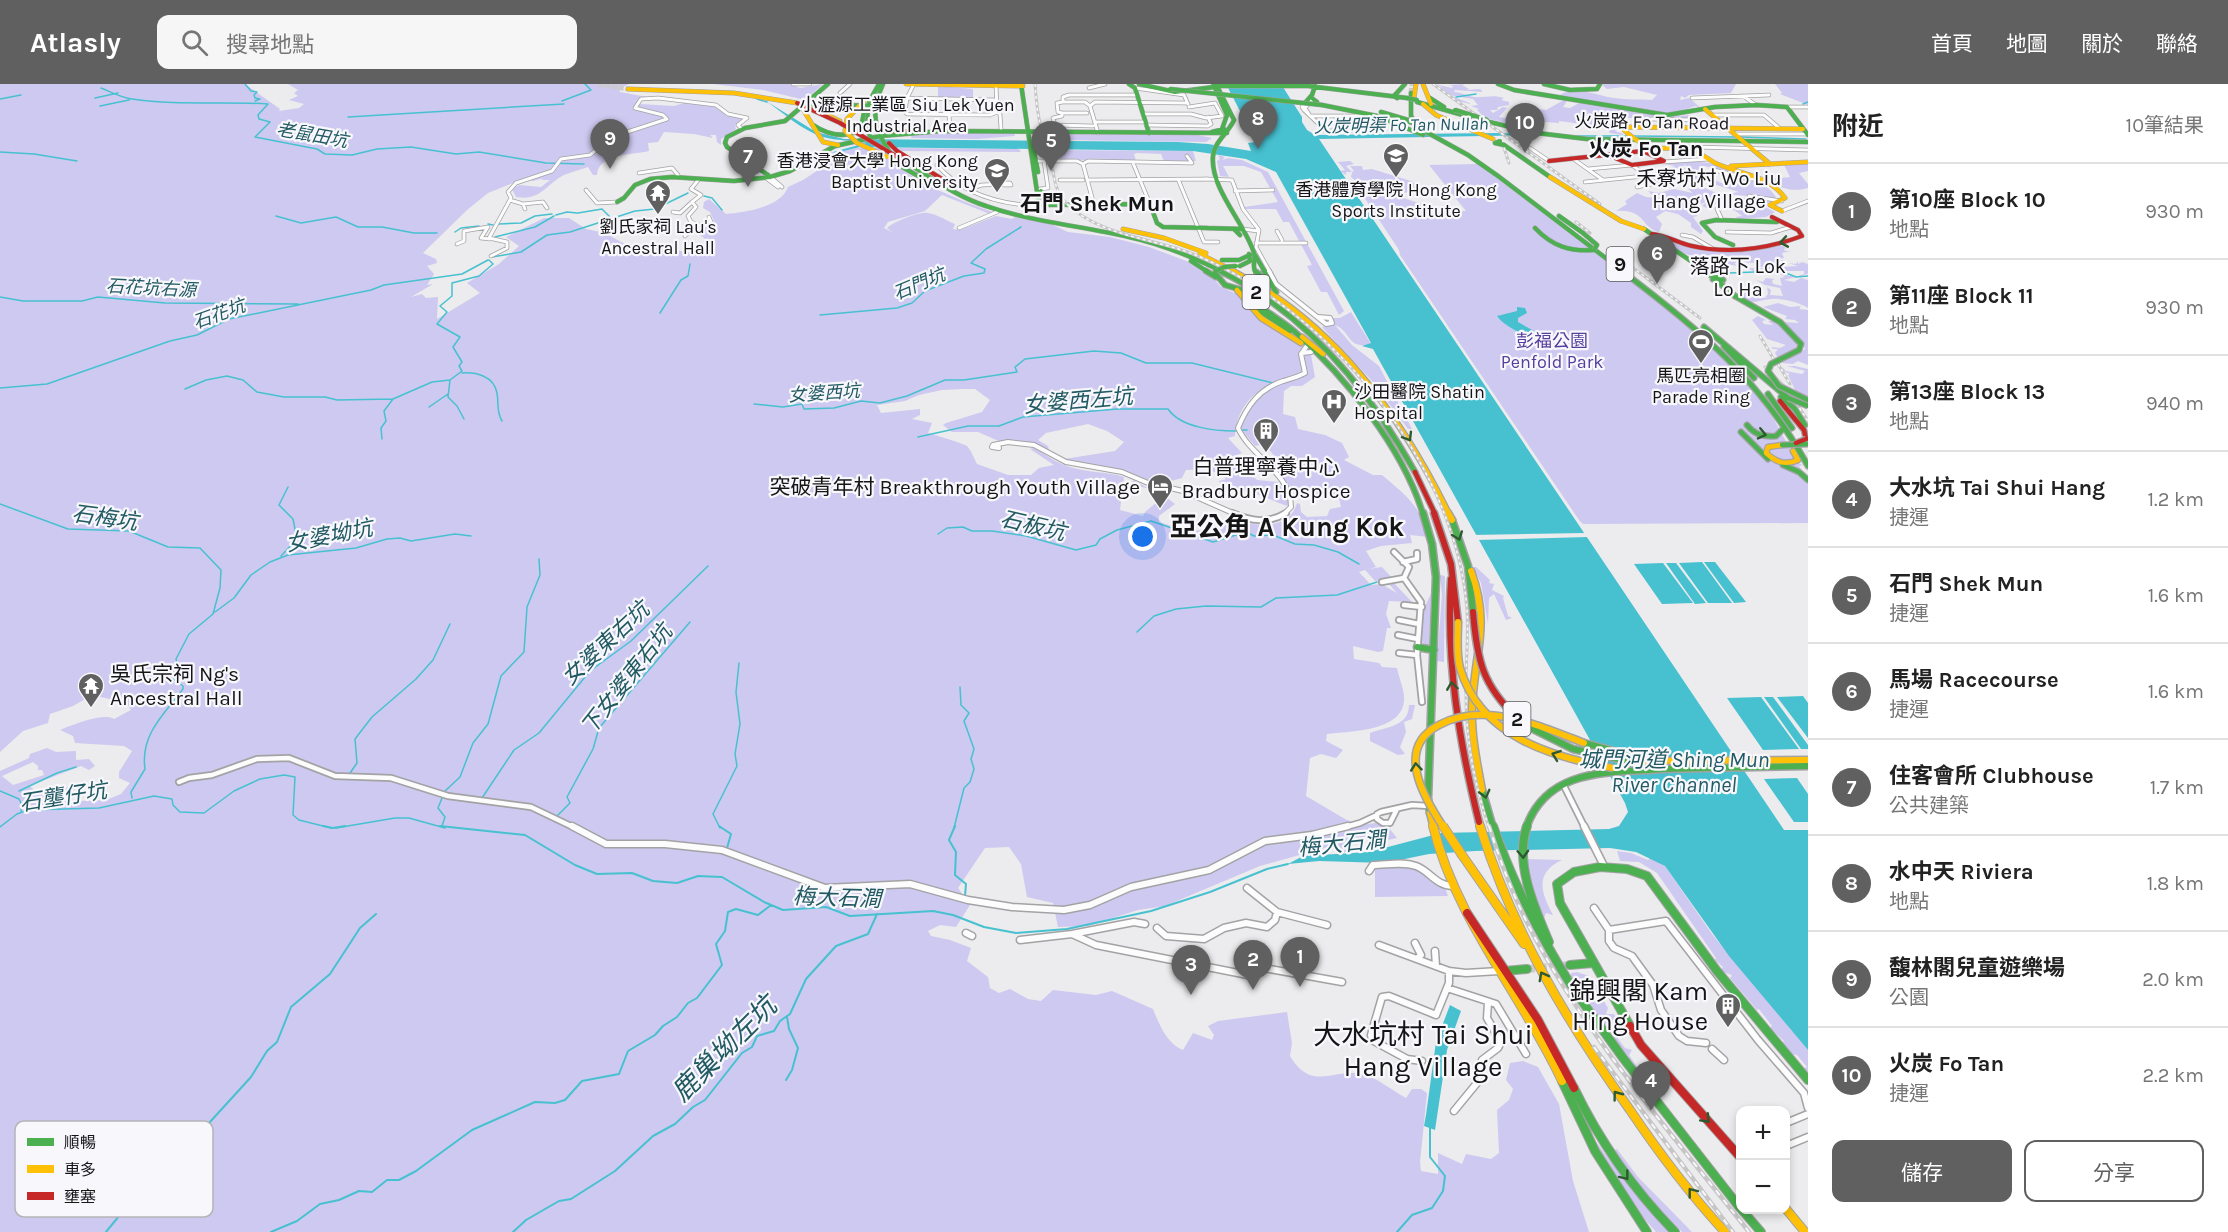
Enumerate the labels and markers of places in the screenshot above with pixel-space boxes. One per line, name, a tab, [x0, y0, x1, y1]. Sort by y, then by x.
pin: 8	[1238, 100, 1278, 149]
pin: 10	[1506, 104, 1544, 153]
pin: 9	[590, 120, 630, 169]
pin: 5	[1032, 122, 1070, 171]
pin: 7	[728, 138, 768, 187]
school or university icon: 香港體育學院 Hong Kong Sports Institute	[1381, 141, 1411, 179]
place label: 香港浸會大學 Hong Kong Baptist University	[777, 150, 979, 193]
school or university icon: 香港浸會大學 Hong Kong Baptist University	[982, 156, 1012, 194]
temple icon: 劉氏家祠 Lau's Ancestral Hall	[643, 178, 673, 216]
place label: 香港體育學院 Hong Kong Sports Institute	[1295, 179, 1497, 222]
place label: 劉氏家祠 Lau's Ancestral Hall	[599, 216, 717, 259]
pin: 6	[1638, 234, 1676, 284]
sports icon: 馬匹亮相圈 Parade Ring	[1686, 327, 1716, 365]
place label: 馬匹亮相圈 Parade Ring	[1652, 365, 1750, 408]
place label: 沙田醫院 Shatin Hospital	[1354, 381, 1485, 424]
hospital icon: 沙田醫院 Shatin Hospital	[1319, 387, 1349, 425]
building icon: 白普理寧養中心 Bradbury Hospice	[1251, 416, 1281, 454]
place label: 白普理寧養中心 Bradbury Hospice	[1182, 455, 1350, 503]
hotel icon: 突破青年村 Breakthrough Youth Village	[1145, 472, 1175, 510]
place label: 突破青年村 Breakthrough Youth Village	[769, 475, 1140, 499]
place label: 吳氏宗祠 Ng's Ancestral Hall	[110, 662, 243, 710]
temple icon: 吳氏宗祠 Ng's Ancestral Hall	[76, 671, 106, 709]
pin: 1	[1280, 938, 1320, 987]
pin: 2	[1234, 940, 1272, 990]
pin: 3	[1172, 946, 1210, 995]
place label: 錦興閣 Kam Hing House	[1569, 976, 1708, 1037]
building icon: 錦興閣 Kam Hing House	[1713, 991, 1743, 1029]
pin: 4	[1632, 1062, 1670, 1111]

